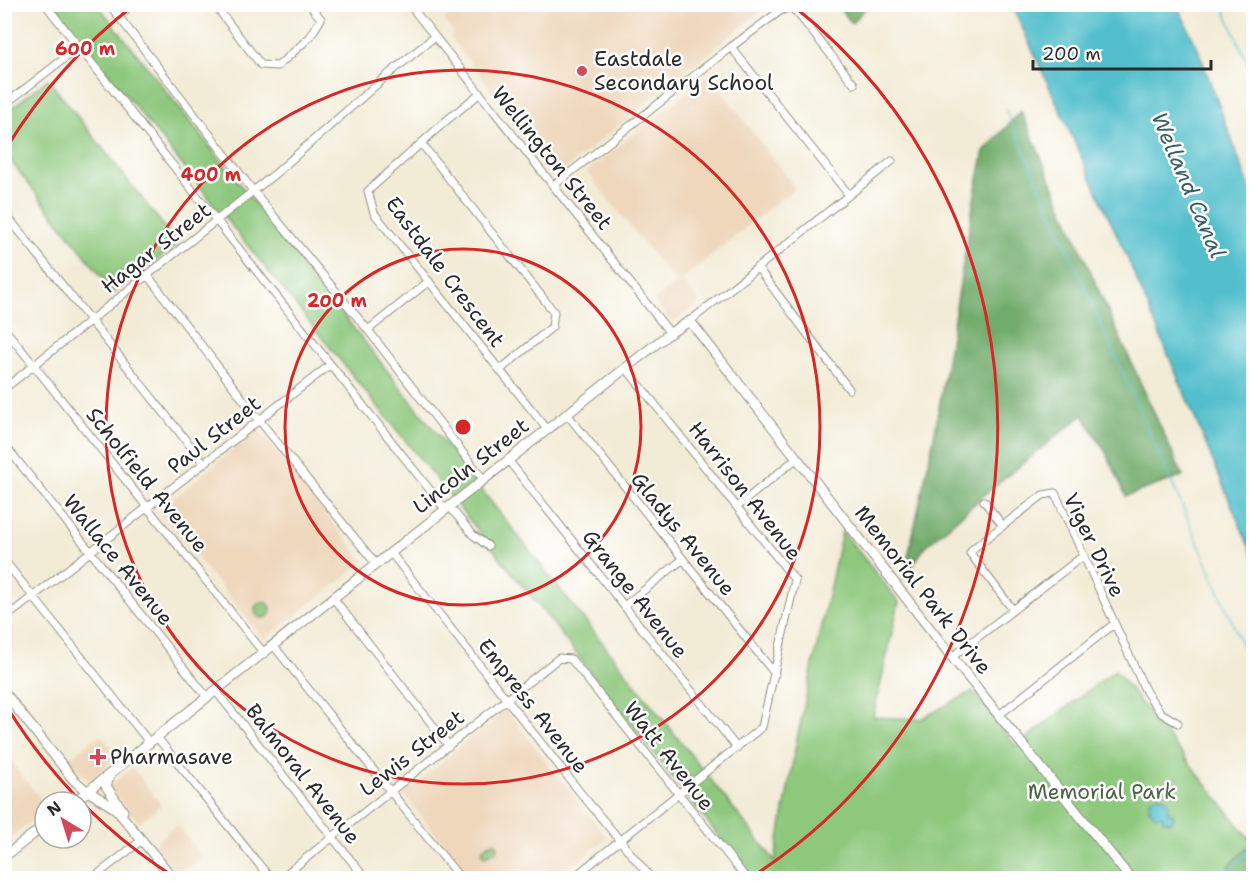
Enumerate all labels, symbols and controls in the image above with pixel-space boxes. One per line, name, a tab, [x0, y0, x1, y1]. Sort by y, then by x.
scale bar	[1033, 33, 1212, 71]
text: 600 m	[55, 37, 116, 61]
text: 200 m	[1042, 42, 1101, 66]
place label: Eastdale Secondary School	[594, 45, 774, 97]
marker: Eastdale Secondary School	[575, 64, 589, 78]
street label: Wellington Street	[485, 80, 619, 236]
water label: Welland Canal	[1145, 108, 1232, 263]
text: 400 m	[181, 163, 242, 187]
street label: Eastdale Crescent	[379, 191, 511, 353]
street label: Hagar Street	[95, 196, 217, 300]
text: 200 m	[307, 289, 368, 313]
street label: Paul Street	[161, 390, 267, 480]
street label: Scholfield Avenue	[80, 402, 214, 558]
street label: Lincoln Street	[407, 412, 535, 520]
street label: Harrison Avenue	[682, 416, 808, 566]
centre of rings	[453, 417, 473, 437]
street label: Gladys Avenue	[624, 466, 742, 602]
street label: Viger Drive	[1057, 488, 1131, 602]
street label: Wallace Avenue	[56, 489, 180, 631]
street label: Memorial Park Drive	[848, 500, 998, 680]
street label: Grange Avenue	[576, 524, 694, 664]
street label: Empress Avenue	[471, 633, 595, 779]
street label: Watt Avenue	[618, 696, 720, 816]
street label: Balmoral Avenue	[239, 698, 367, 850]
street label: Lewis Street	[354, 703, 470, 803]
place label: Pharmasave	[110, 743, 233, 771]
marker: Pharmasave	[91, 750, 105, 764]
park label: Memorial Park	[1028, 778, 1176, 806]
north arrow	[33, 790, 93, 850]
text: N	[43, 796, 66, 821]

